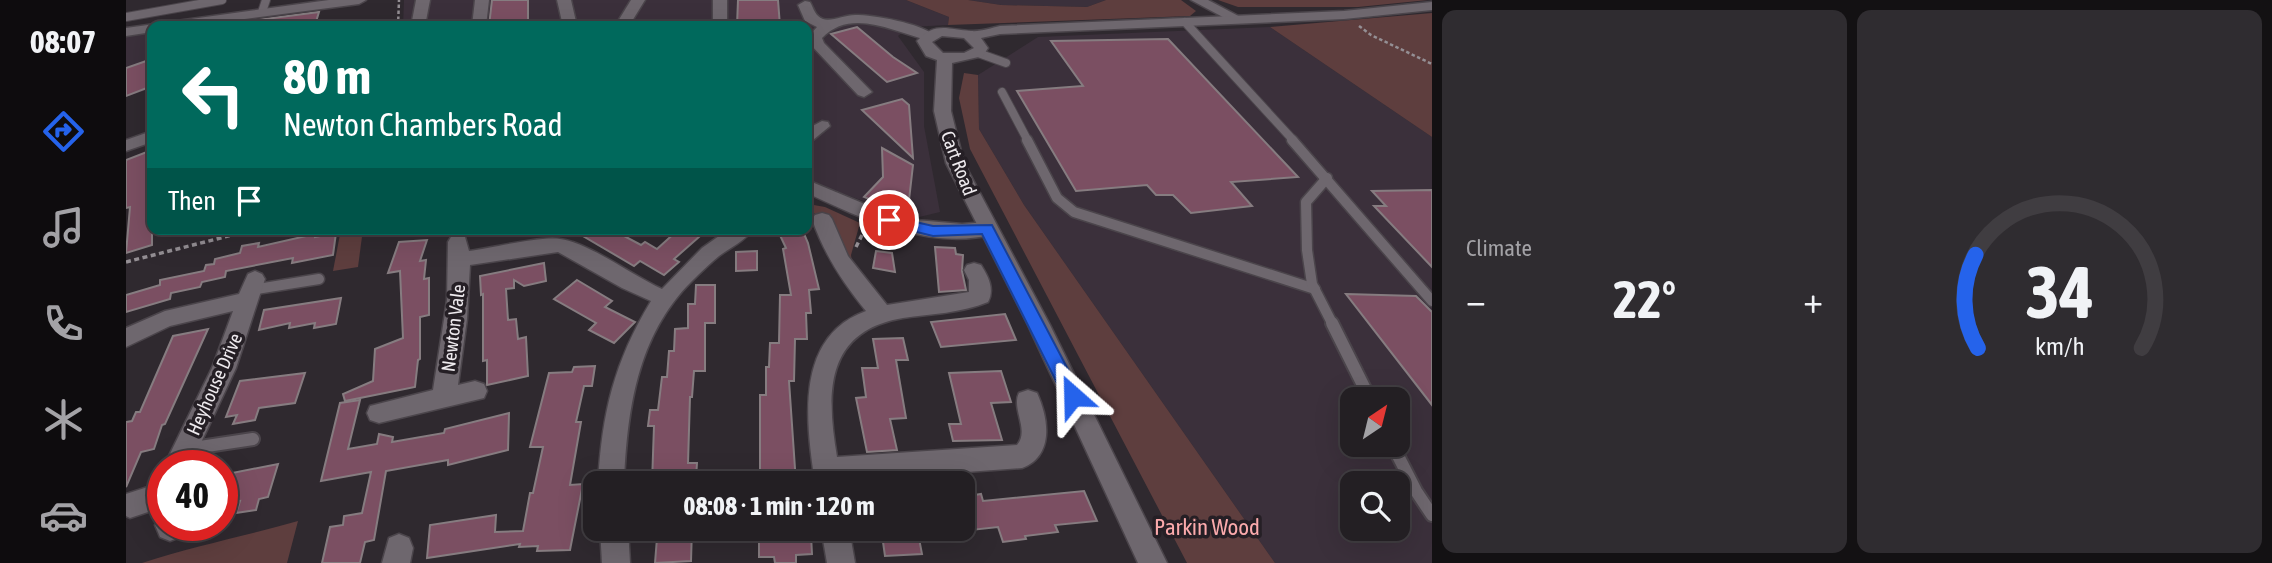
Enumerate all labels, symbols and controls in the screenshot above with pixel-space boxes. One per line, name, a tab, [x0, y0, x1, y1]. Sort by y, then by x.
text: 08:07	[30, 23, 96, 60]
text: 80 m	[283, 48, 371, 104]
icon: left	[168, 49, 259, 140]
text: Newton Chambers Road	[283, 106, 563, 143]
icon: directions	[39, 107, 88, 156]
street label: Cart Road	[937, 128, 981, 198]
icon: arrive	[230, 182, 268, 220]
text: Then	[168, 186, 216, 216]
pin	[859, 190, 919, 250]
icon: arrive	[870, 201, 908, 239]
icon: music	[39, 203, 88, 252]
text: Climate	[1466, 235, 1532, 261]
text: 34	[2025, 250, 2094, 333]
text: 22°	[1613, 269, 1676, 329]
text: −	[1466, 278, 1486, 321]
text: +	[1803, 278, 1823, 321]
street label: Newton Vale	[437, 283, 469, 373]
icon: phone	[39, 299, 88, 348]
street label: Heyhouse Drive	[182, 330, 246, 438]
text: km/h	[2035, 331, 2084, 359]
position arrow	[1036, 359, 1110, 433]
north arrow	[1340, 387, 1410, 457]
map controls	[1340, 387, 1410, 541]
icon: climate	[39, 395, 88, 444]
speed limit sign: 40	[147, 450, 238, 541]
button: search	[1340, 471, 1410, 541]
icon: car	[39, 491, 88, 540]
text: 08:08 · 1 min · 120 m	[683, 491, 875, 521]
park label: Parkin Wood	[1154, 514, 1260, 540]

